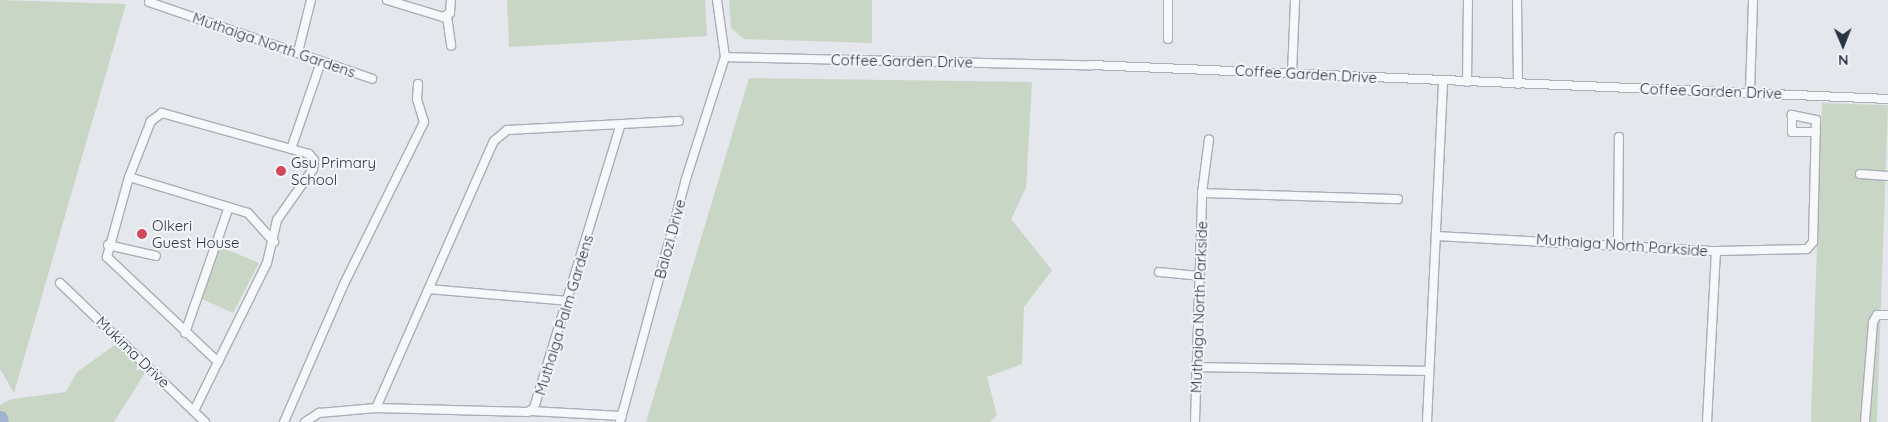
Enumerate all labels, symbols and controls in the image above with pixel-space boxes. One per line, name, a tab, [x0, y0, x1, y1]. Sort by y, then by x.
street label: Muthaiga North Gardens	[190, 9, 358, 81]
north arrow	[1818, 20, 1868, 70]
street label: Coffee Garden Drive	[831, 51, 973, 71]
text: N	[1838, 51, 1849, 69]
street label: Coffee Garden Drive	[1234, 61, 1378, 87]
street label: Coffee Garden Drive	[1640, 80, 1782, 102]
place label: Gsu Primary School	[291, 153, 376, 188]
marker: Gsu Primary School	[275, 165, 287, 177]
street label: Balozi Drive	[651, 197, 689, 281]
place label: Olkeri Guest House	[152, 216, 240, 251]
street label: Muthaiga North Parkside	[1187, 221, 1211, 393]
marker: Olkeri Guest House	[136, 228, 148, 240]
street label: Muthaiga North Parkside	[1535, 230, 1709, 260]
street label: Muthaiga Palm Gardens	[531, 233, 597, 397]
street label: Mukima Drive	[93, 312, 173, 392]

